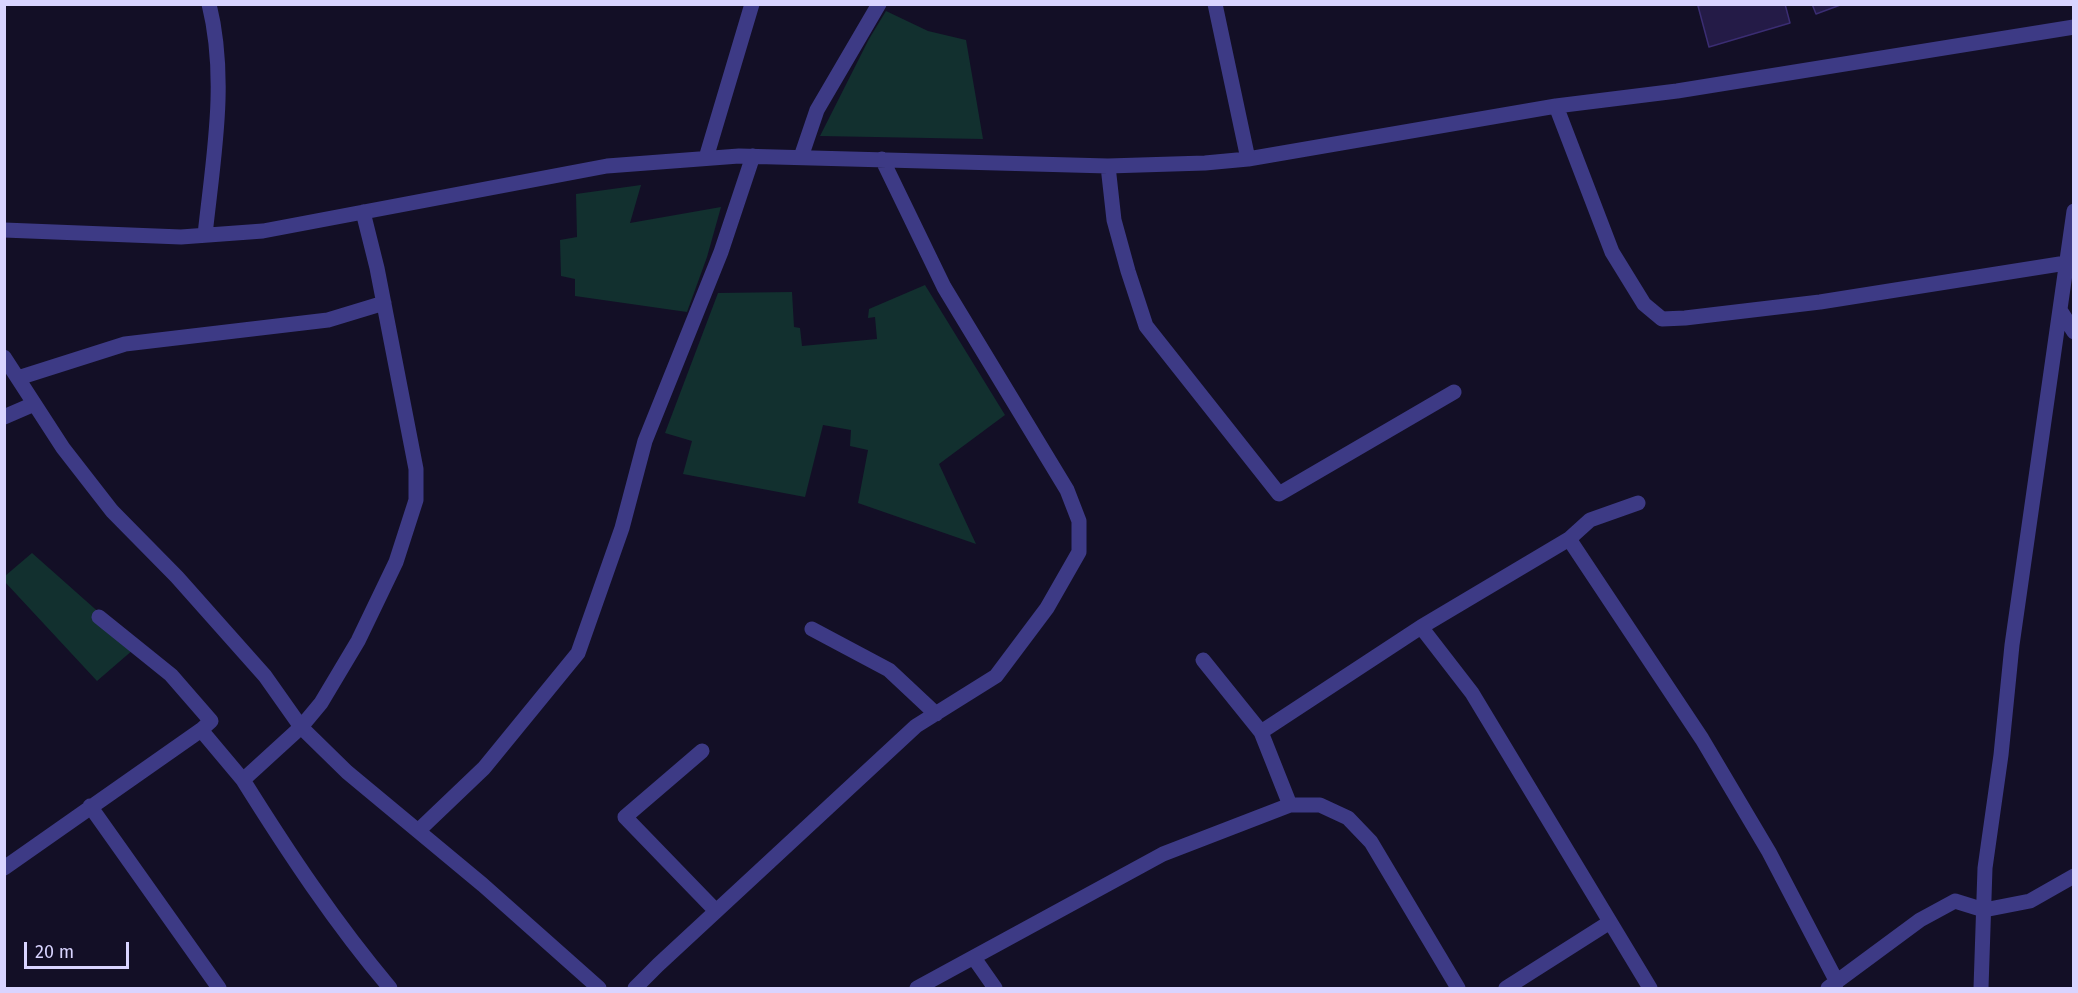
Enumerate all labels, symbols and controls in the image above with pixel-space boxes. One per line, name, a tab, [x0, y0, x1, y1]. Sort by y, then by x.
scale bar	[27, 930, 132, 968]
text: 20 m	[35, 941, 74, 963]

